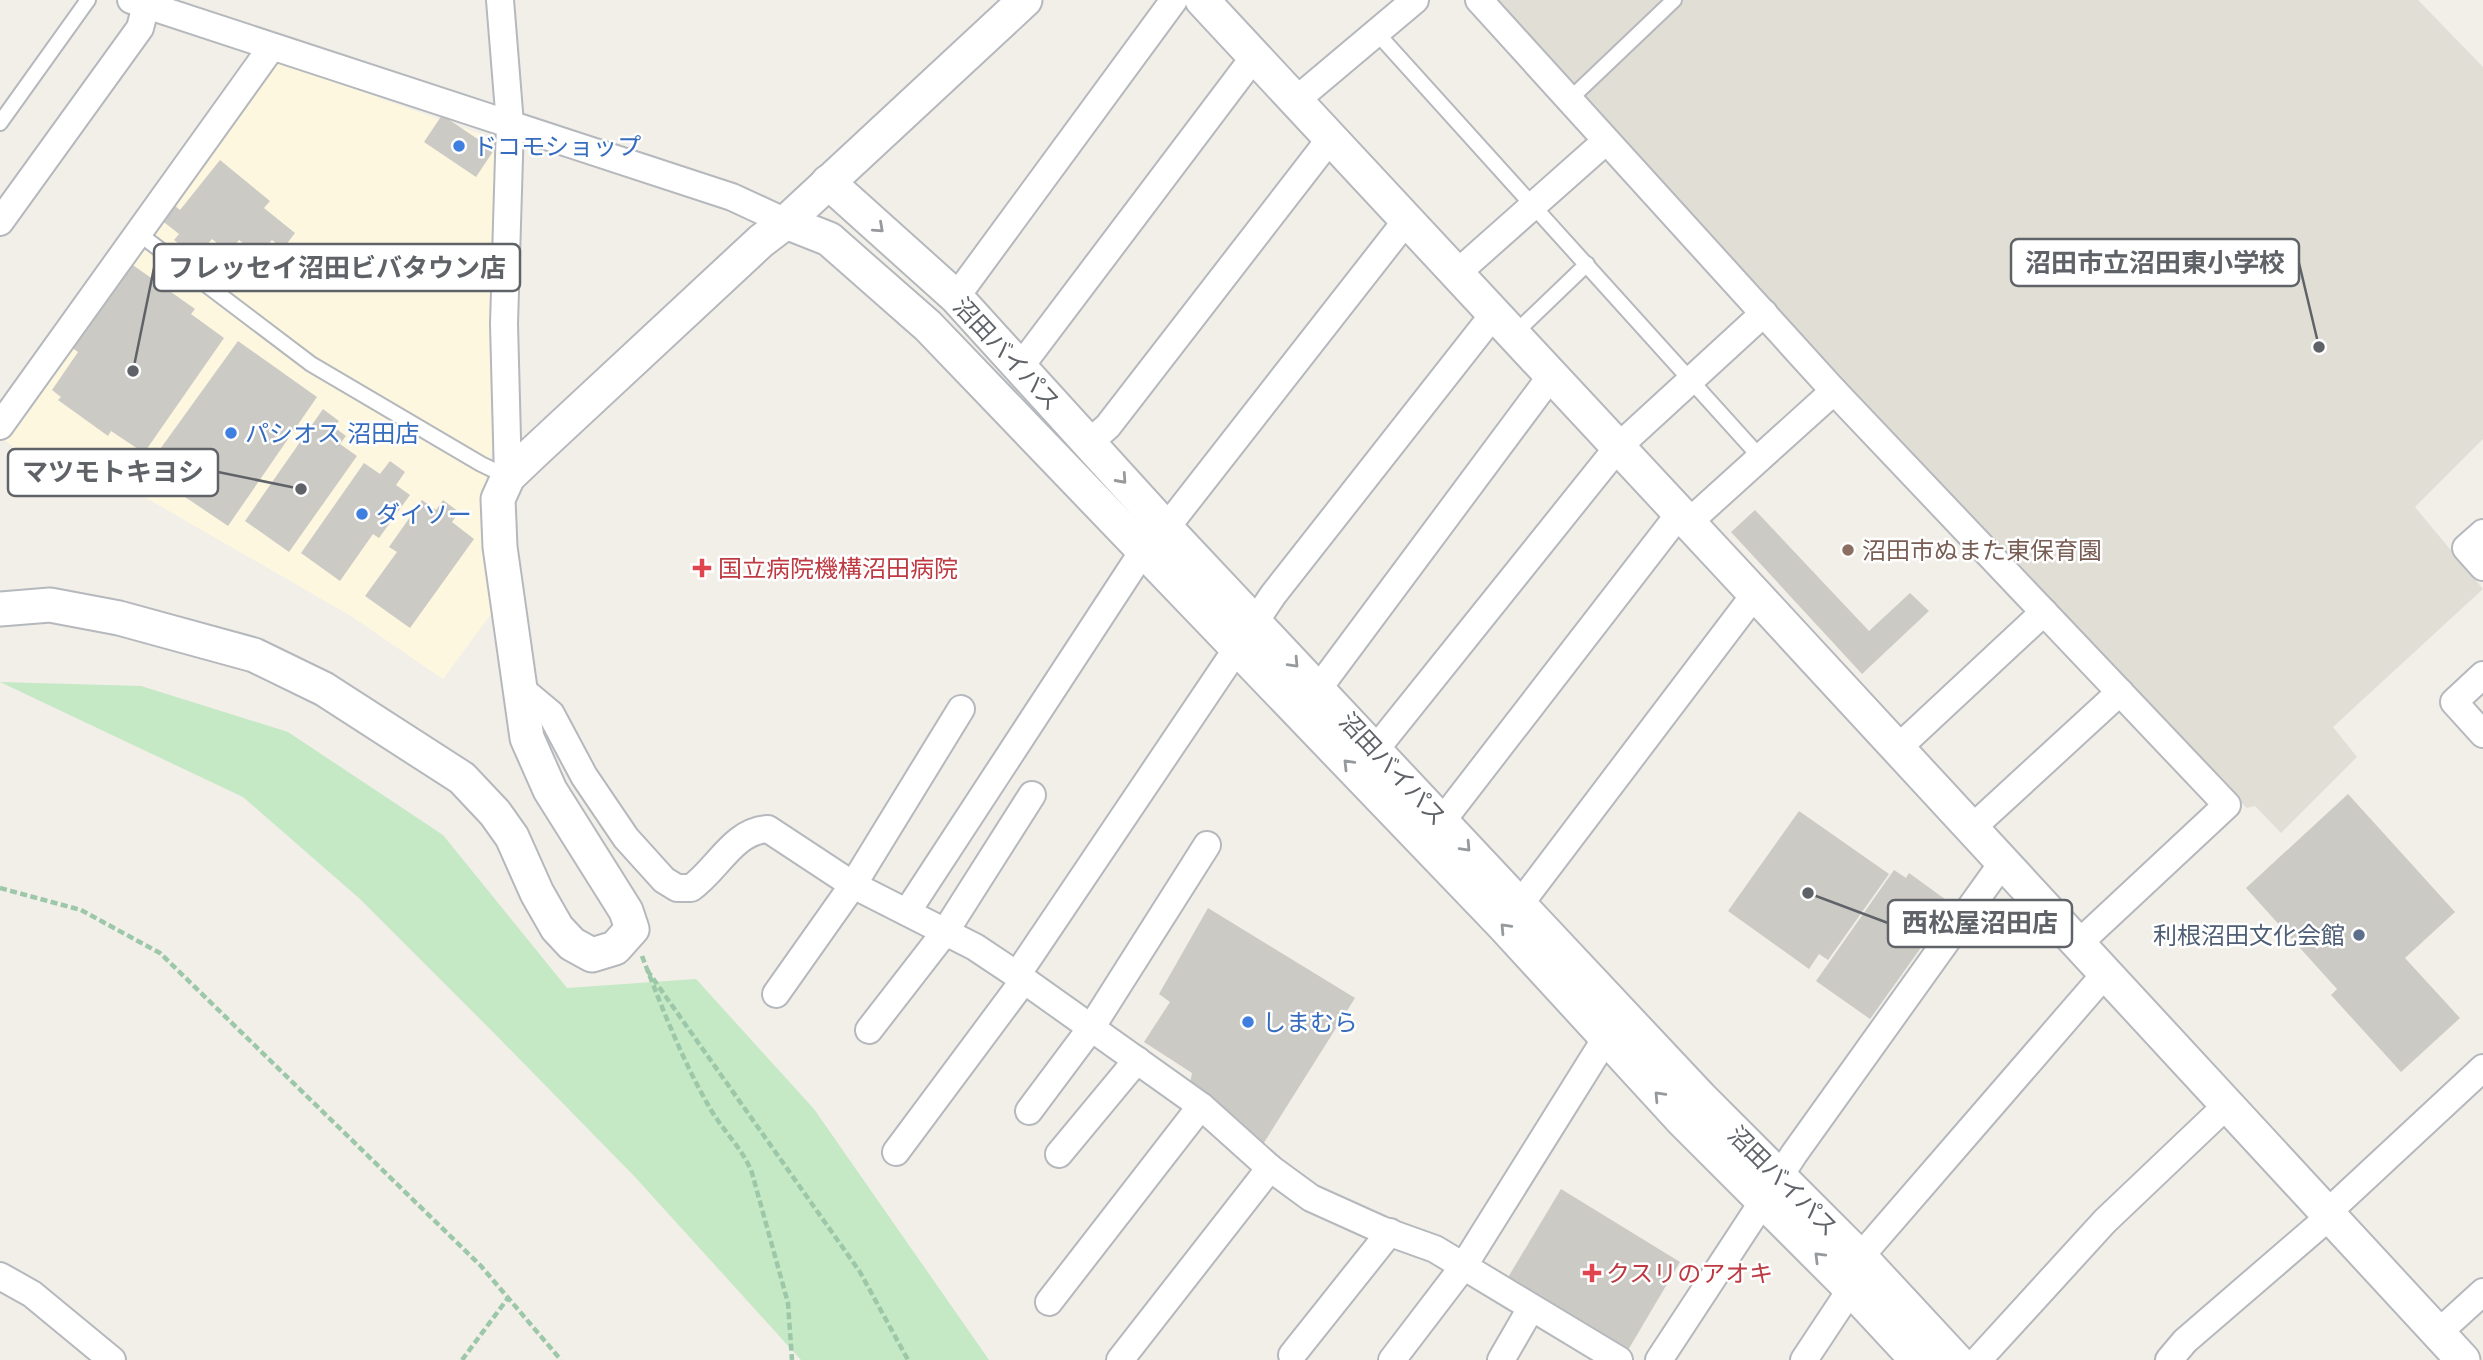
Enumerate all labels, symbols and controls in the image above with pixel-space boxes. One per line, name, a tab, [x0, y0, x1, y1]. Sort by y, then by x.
place label: ドコモショップ	[473, 132, 641, 161]
marker: ドコモショップ	[451, 138, 467, 154]
one-way arrow	[870, 220, 883, 232]
callout: 沼田市立沼田東小学校	[2011, 239, 2299, 286]
callout: フレッセイ沼田ビバタウン店	[154, 244, 520, 291]
text: 沼田市立沼田東小学校	[2025, 247, 2285, 279]
text: フレッセイ沼田ビバタウン店	[168, 252, 506, 284]
street label: 沼田バイパス	[947, 292, 1067, 416]
place label: パシオス 沼田店	[245, 419, 419, 448]
marker: パシオス 沼田店	[223, 425, 239, 441]
callout: マツモトキヨシ	[8, 449, 218, 496]
text: マツモトキヨシ	[22, 456, 204, 488]
one-way arrow	[1113, 471, 1126, 484]
place label: ダイソー	[376, 500, 472, 529]
marker: ダイソー	[354, 506, 370, 522]
place label: 沼田市ぬまた東保育園	[1862, 536, 2102, 565]
marker: 沼田市ぬまた東保育園	[1840, 542, 1856, 558]
place label: 国立病院機構沼田病院	[718, 554, 958, 583]
marker: 国立病院機構沼田病院	[692, 558, 712, 578]
one-way arrow	[1285, 655, 1298, 668]
street label: 沼田バイパス	[1333, 707, 1453, 831]
one-way arrow	[1343, 759, 1356, 772]
one-way arrow	[1458, 839, 1470, 852]
callout: 西松屋沼田店	[1888, 900, 2072, 947]
text: 西松屋沼田店	[1902, 907, 2058, 939]
place label: 利根沼田文化会館	[2153, 921, 2345, 950]
one-way arrow	[1501, 924, 1514, 937]
marker: 利根沼田文化会館	[2351, 927, 2367, 943]
place label: しまむら	[1262, 1008, 1358, 1037]
marker: しまむら	[1240, 1014, 1256, 1030]
one-way arrow	[1655, 1091, 1668, 1104]
street label: 沼田バイパス	[1722, 1120, 1844, 1242]
one-way arrow	[1815, 1253, 1828, 1266]
place label: クスリのアオキ	[1606, 1259, 1773, 1288]
marker: クスリのアオキ	[1584, 1265, 1600, 1281]

